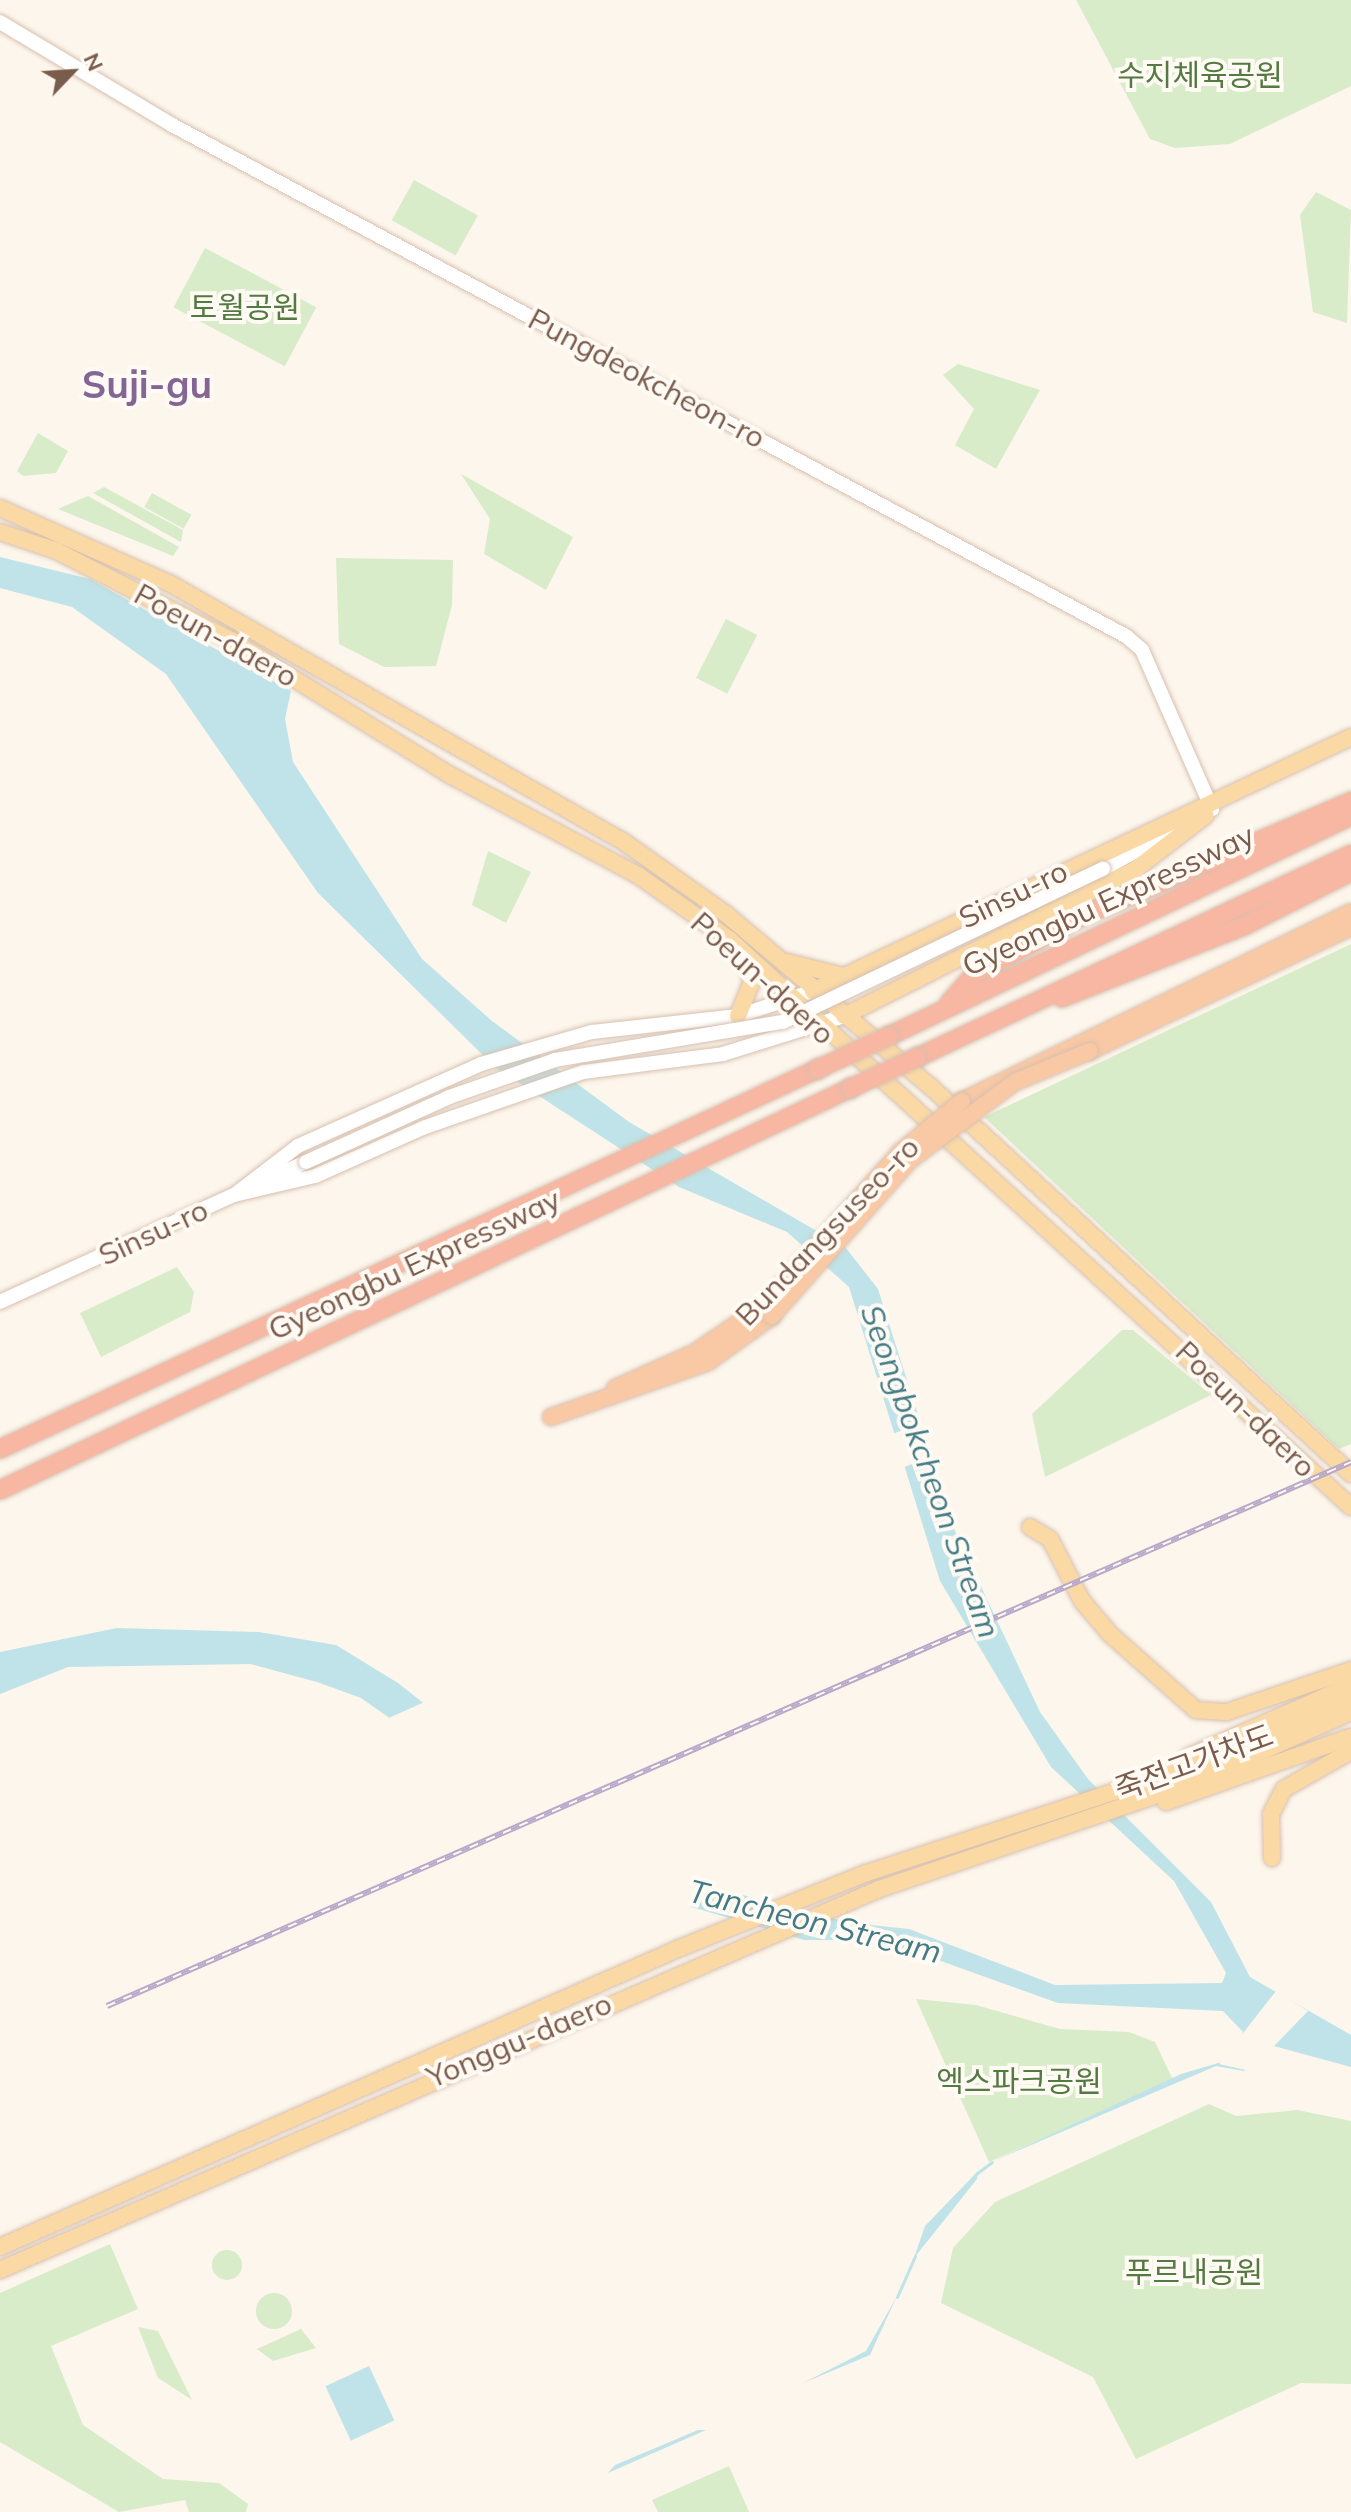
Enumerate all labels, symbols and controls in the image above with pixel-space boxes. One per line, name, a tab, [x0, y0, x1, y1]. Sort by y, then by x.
north arrow	[32, 32, 112, 112]
text: N	[78, 48, 110, 75]
park label: 수지체육공원	[1117, 57, 1283, 93]
park label: 토월공원	[190, 289, 300, 325]
street label: Pungdeokcheon-ro	[522, 300, 772, 456]
district label: Suji-gu	[82, 362, 212, 408]
street label: Poeun-daero	[128, 575, 304, 695]
street label: Gyeongbu Expressway	[956, 817, 1260, 983]
street label: Sinsu-ro	[953, 852, 1073, 936]
street label: Poeun-daero	[684, 904, 842, 1052]
street label: Bundangsuseo-ro	[728, 1129, 926, 1333]
street label: Gyeongbu Expressway	[262, 1181, 566, 1347]
street label: Sinsu-ro	[93, 1191, 213, 1273]
water label: Seongbokcheon Stream	[853, 1299, 1009, 1643]
street label: Poeun-daero	[1169, 1333, 1323, 1485]
street label: 죽전고가차도	[1110, 1717, 1278, 1807]
water label: Tancheon Stream	[685, 1871, 945, 1971]
street label: Yonggu-daero	[421, 1985, 617, 2095]
park label: 엑스파크공원	[936, 2063, 1102, 2099]
park label: 푸르내공원	[1125, 2254, 1263, 2290]

